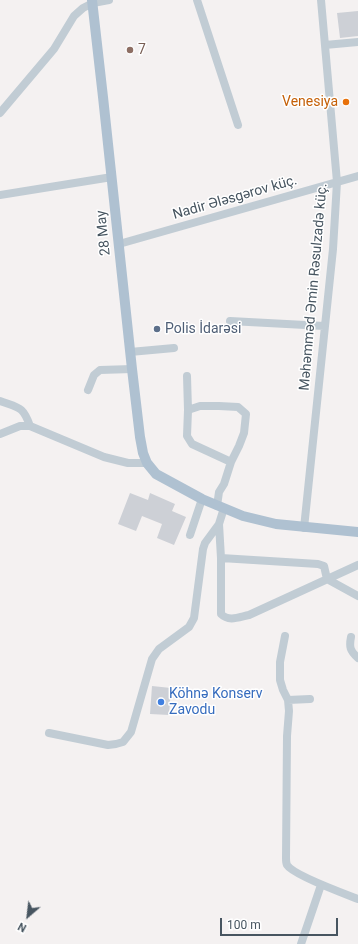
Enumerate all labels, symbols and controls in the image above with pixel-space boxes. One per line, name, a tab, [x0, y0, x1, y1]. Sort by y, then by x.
place label: 7	[138, 42, 146, 58]
marker: 7	[125, 45, 135, 55]
place label: Venesiya	[282, 94, 338, 110]
marker: Venesiya	[341, 97, 351, 107]
street label: Nadir Ələsgərov küç.	[171, 172, 299, 224]
street label: Məhəmməd Əmin Rəsulzadə küç.	[297, 183, 331, 391]
street label: 28 May	[93, 209, 115, 257]
place label: Polis İdarəsi	[165, 321, 241, 337]
marker: Polis İdarəsi	[152, 324, 162, 334]
place label: Köhnə Konserv Zavodu	[169, 686, 262, 718]
marker: Köhnə Konserv Zavodu	[156, 697, 166, 707]
north arrow	[8, 896, 48, 936]
scale bar	[222, 910, 340, 936]
text: 100 m	[227, 918, 261, 932]
text: N	[16, 919, 29, 935]

